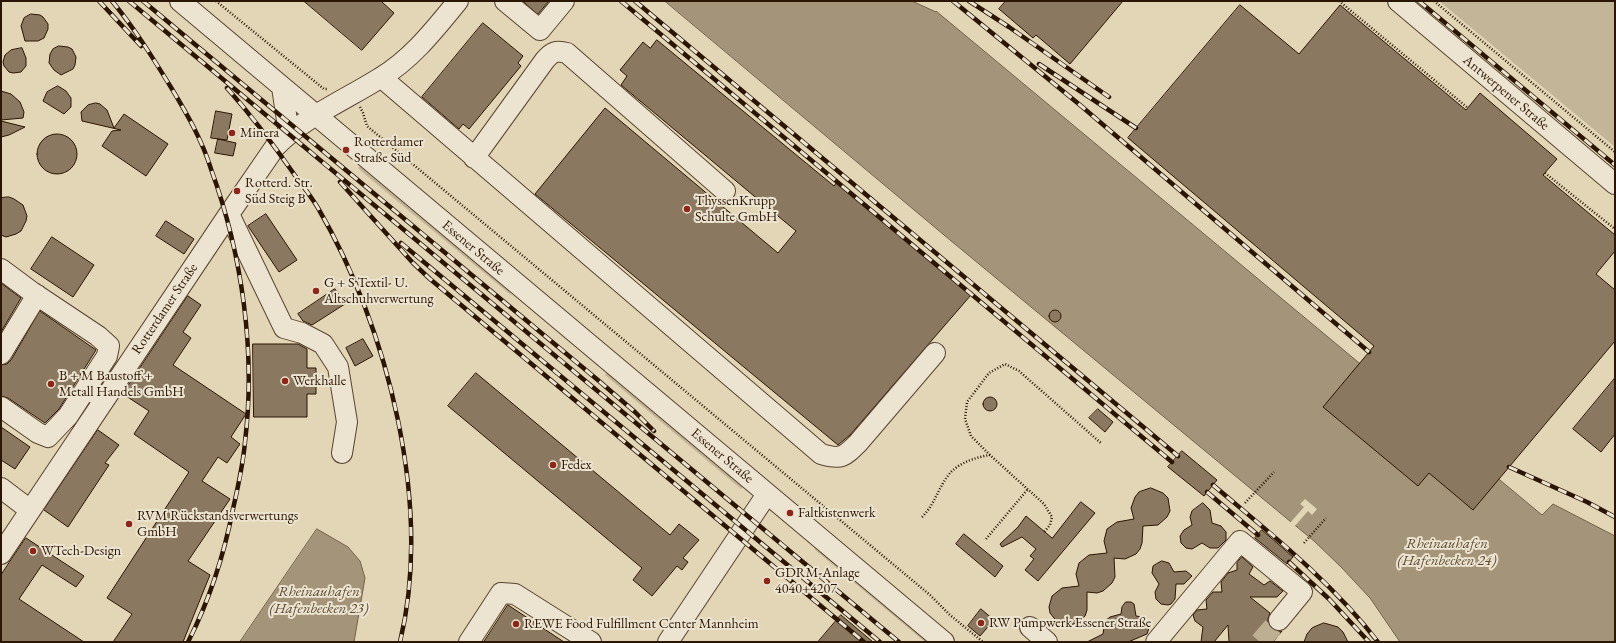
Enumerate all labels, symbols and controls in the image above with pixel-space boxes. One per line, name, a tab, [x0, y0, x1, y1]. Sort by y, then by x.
street label: Antwerpener Straße	[1459, 52, 1553, 134]
place label: Minera	[240, 125, 279, 141]
marker: Minera	[227, 128, 237, 138]
place label: Rotterdamer Straße Süd	[354, 134, 424, 166]
marker: Rotterdamer Straße Süd	[341, 145, 351, 155]
place label: Rotterd. Str. Süd Steig B	[245, 175, 313, 208]
marker: Rotterd. Str. Süd Steig B	[232, 186, 242, 196]
place label: ThyssenKrupp Schulte GmbH	[695, 193, 777, 226]
marker: ThyssenKrupp Schulte GmbH	[682, 204, 692, 214]
street label: Essener Straße	[438, 217, 508, 279]
street label: Rotterdamer Straße	[128, 260, 202, 358]
place label: G + S Textil- U. Altschuhverwertung	[324, 275, 434, 308]
marker: G + S Textil- U. Altschuhverwertung	[311, 286, 321, 296]
place label: B + M Baustoff + Metall Handels GmbH	[59, 368, 183, 400]
place label: Werkhalle	[293, 373, 346, 389]
marker: Werkhalle	[280, 376, 290, 386]
marker: B + M Baustoff + Metall Handels GmbH	[46, 379, 56, 389]
street label: Essener Straße	[687, 425, 757, 487]
place label: Fedex	[561, 457, 591, 473]
marker: Fedex	[548, 460, 558, 470]
place label: Faltkistenwerk	[798, 505, 875, 521]
place label: RVM Rückstandsverwertungs GmbH	[137, 508, 298, 540]
marker: Faltkistenwerk	[785, 508, 795, 518]
marker: RVM Rückstandsverwertungs GmbH	[124, 519, 134, 529]
water label: Rheinauhafen (Hafenbecken 24)	[1398, 535, 1496, 570]
place label: WTech-Design	[41, 543, 121, 559]
marker: WTech-Design	[28, 546, 38, 556]
place label: GDRM-Anlage 4040+4207	[775, 565, 860, 598]
marker: GDRM-Anlage 4040+4207	[762, 576, 772, 586]
water label: Rheinauhafen (Hafenbecken 23)	[270, 583, 368, 618]
place label: RW Pumpwerk Essener Straße	[989, 615, 1151, 631]
place label: REWE Food Fulfillment Center Mannheim	[524, 616, 759, 632]
marker: RW Pumpwerk Essener Straße	[976, 618, 986, 628]
marker: REWE Food Fulfillment Center Mannheim	[511, 619, 521, 629]

